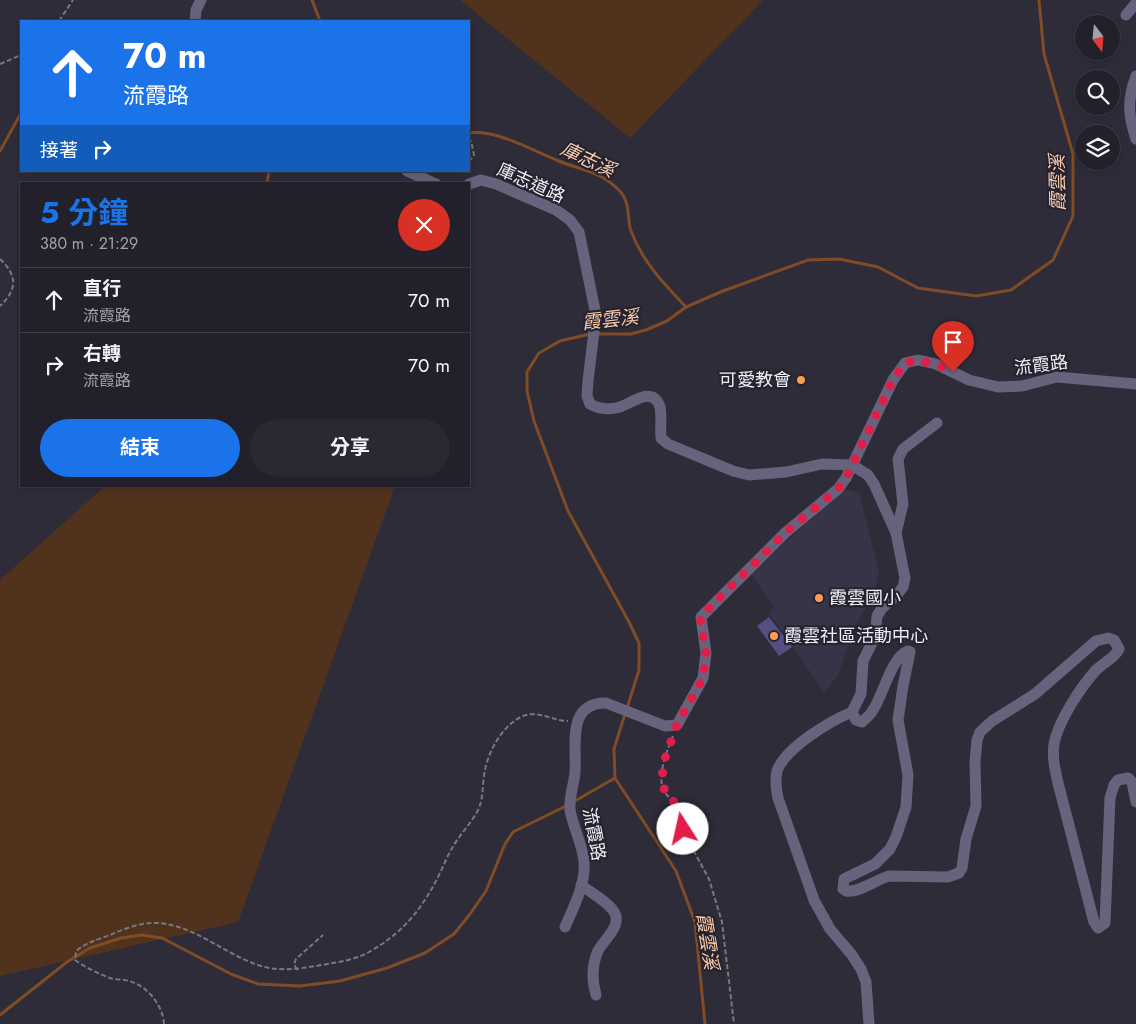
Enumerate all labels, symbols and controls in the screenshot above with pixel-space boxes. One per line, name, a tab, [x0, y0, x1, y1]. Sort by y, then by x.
north arrow	[1075, 15, 1120, 60]
map controls	[1075, 15, 1120, 170]
text: 70 m	[123, 31, 206, 81]
icon: ahead	[40, 40, 105, 105]
button: search	[1075, 70, 1120, 115]
text: 流霞路	[123, 79, 189, 111]
button: layers	[1075, 125, 1120, 170]
icon: right	[88, 135, 116, 163]
water label: 庫志溪	[556, 135, 622, 185]
text: 接著	[40, 137, 78, 164]
water label: 霞雲溪	[1043, 151, 1071, 212]
street label: 庫志道路	[493, 156, 569, 210]
text: 5 分鐘	[40, 191, 128, 234]
button: close	[398, 199, 450, 251]
text: 380 m · 21:29	[40, 232, 138, 255]
text: 直行	[83, 275, 121, 302]
icon: ahead	[40, 286, 68, 314]
text: 70 m	[408, 287, 450, 314]
water label: 霞雲溪	[580, 303, 643, 336]
text: 流霞路	[83, 304, 131, 327]
pin	[932, 321, 974, 372]
icon: arrive	[939, 328, 967, 356]
text: 右轉	[83, 340, 121, 367]
street label: 流霞路	[1013, 349, 1069, 381]
icon: right	[40, 351, 68, 379]
text: 70 m	[408, 352, 450, 379]
place label: 可愛教會	[719, 367, 791, 393]
text: 流霞路	[83, 369, 131, 392]
marker: 可愛教會	[795, 374, 807, 386]
button: 結束	[40, 419, 240, 477]
button: 分享	[250, 419, 450, 477]
place label: 霞雲國小	[829, 585, 901, 611]
marker: 霞雲國小	[813, 592, 825, 604]
place label: 霞雲社區活動中心	[784, 623, 928, 649]
marker: 霞雲社區活動中心	[768, 630, 780, 642]
position arrow	[656, 802, 708, 854]
street label: 流霞路	[576, 805, 612, 863]
water label: 霞雲溪	[690, 911, 726, 974]

